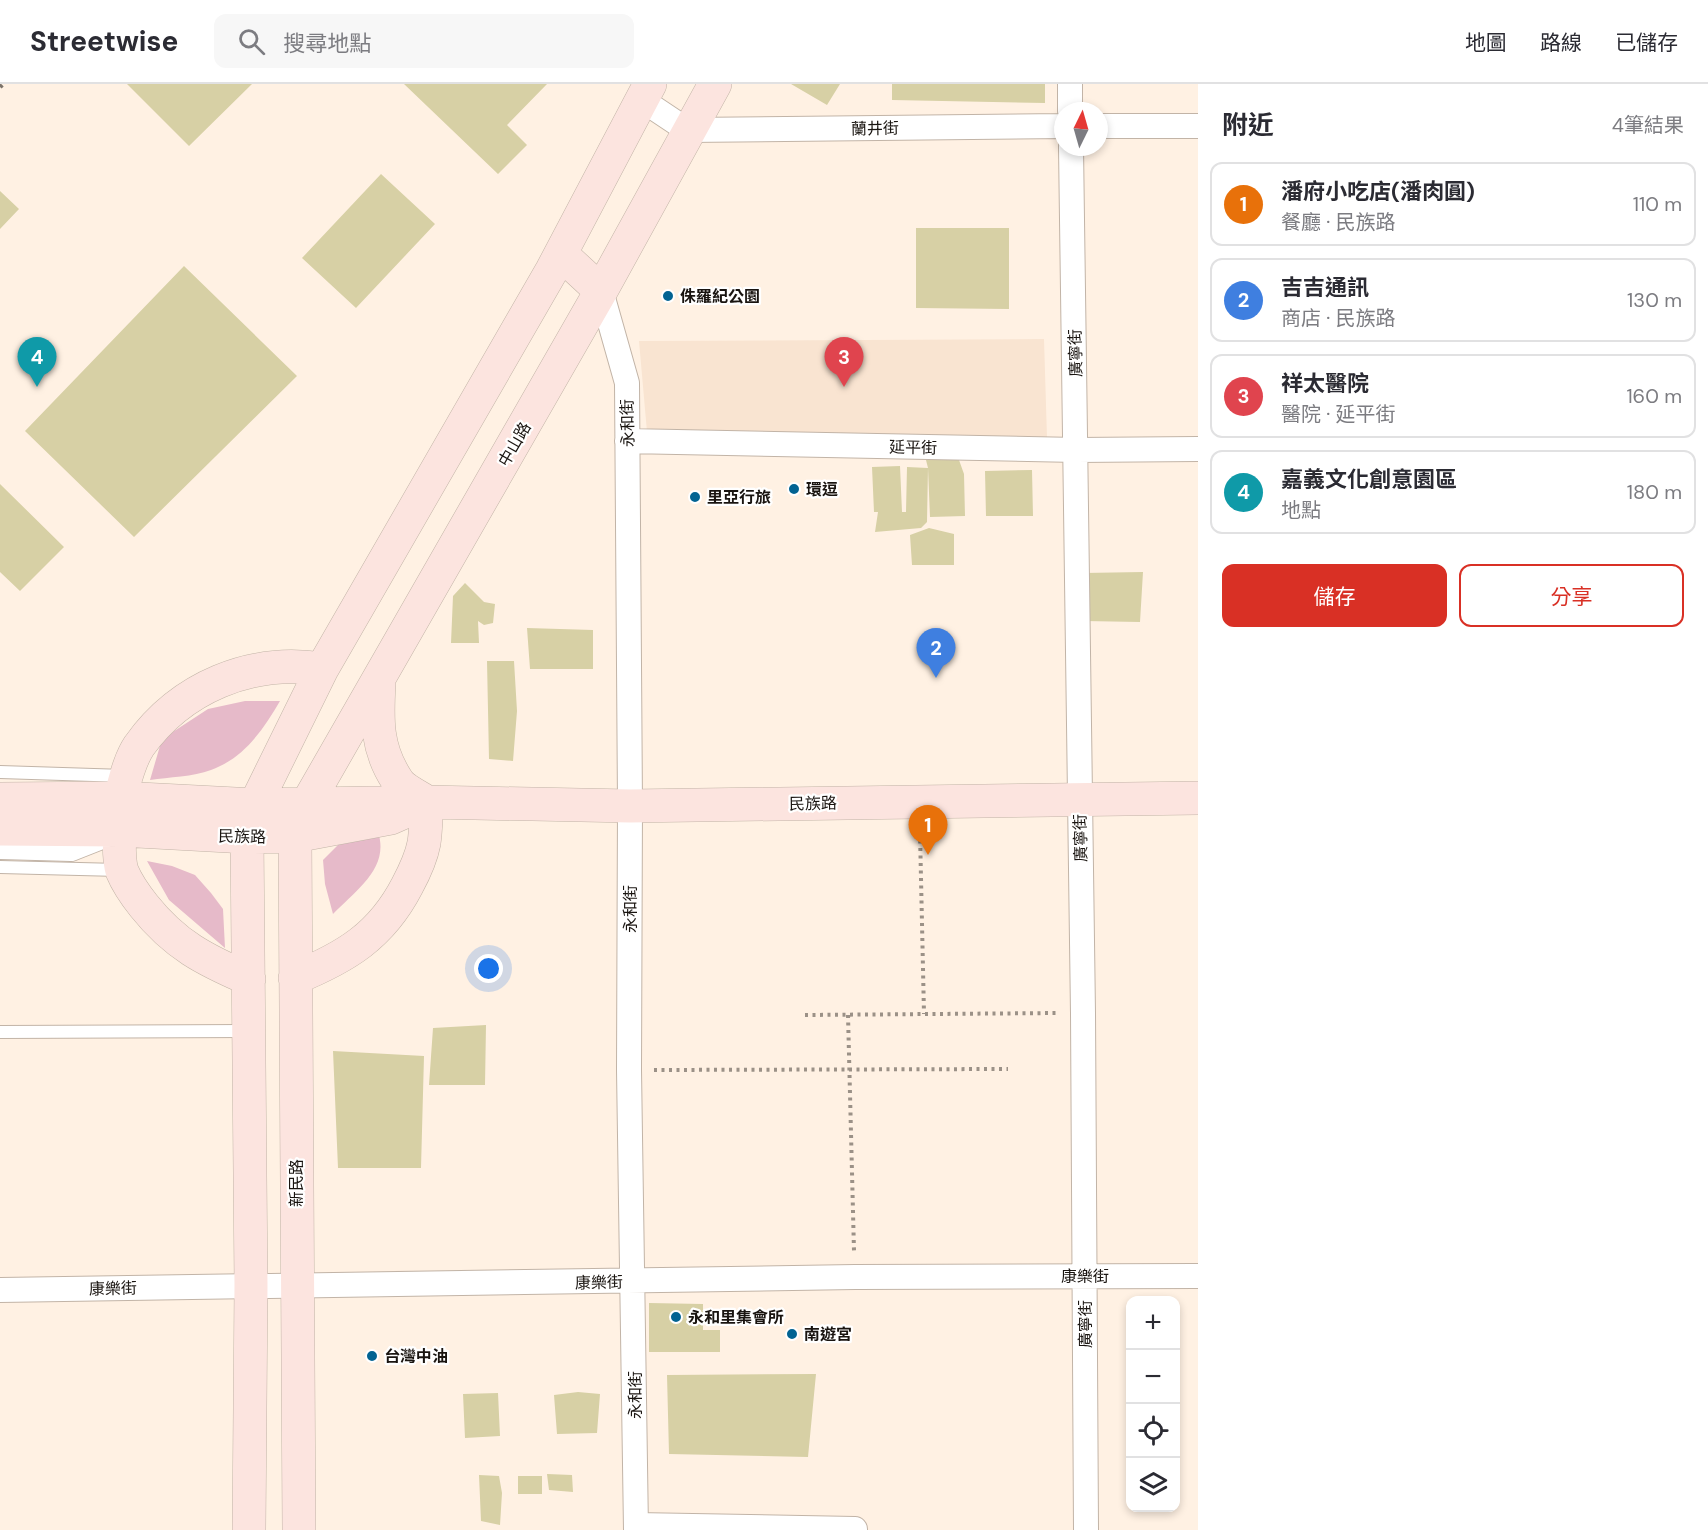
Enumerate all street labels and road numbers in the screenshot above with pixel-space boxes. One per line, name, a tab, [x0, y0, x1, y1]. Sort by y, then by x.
street label: 蘭井街	[851, 118, 899, 139]
street label: 廣寧街	[1065, 329, 1086, 377]
street label: 永和街	[617, 399, 638, 447]
street label: 中山路	[493, 418, 536, 470]
street label: 延平街	[889, 437, 937, 458]
street label: 民族路	[789, 793, 837, 814]
street label: 廣寧街	[1070, 814, 1091, 862]
street label: 民族路	[218, 826, 266, 847]
street label: 永和街	[620, 885, 641, 933]
street label: 新民路	[286, 1159, 307, 1207]
street label: 康樂街	[1061, 1266, 1109, 1287]
street label: 康樂街	[575, 1272, 623, 1293]
street label: 康樂街	[89, 1278, 137, 1299]
street label: 廣寧街	[1075, 1300, 1096, 1348]
street label: 永和街	[625, 1371, 646, 1419]

